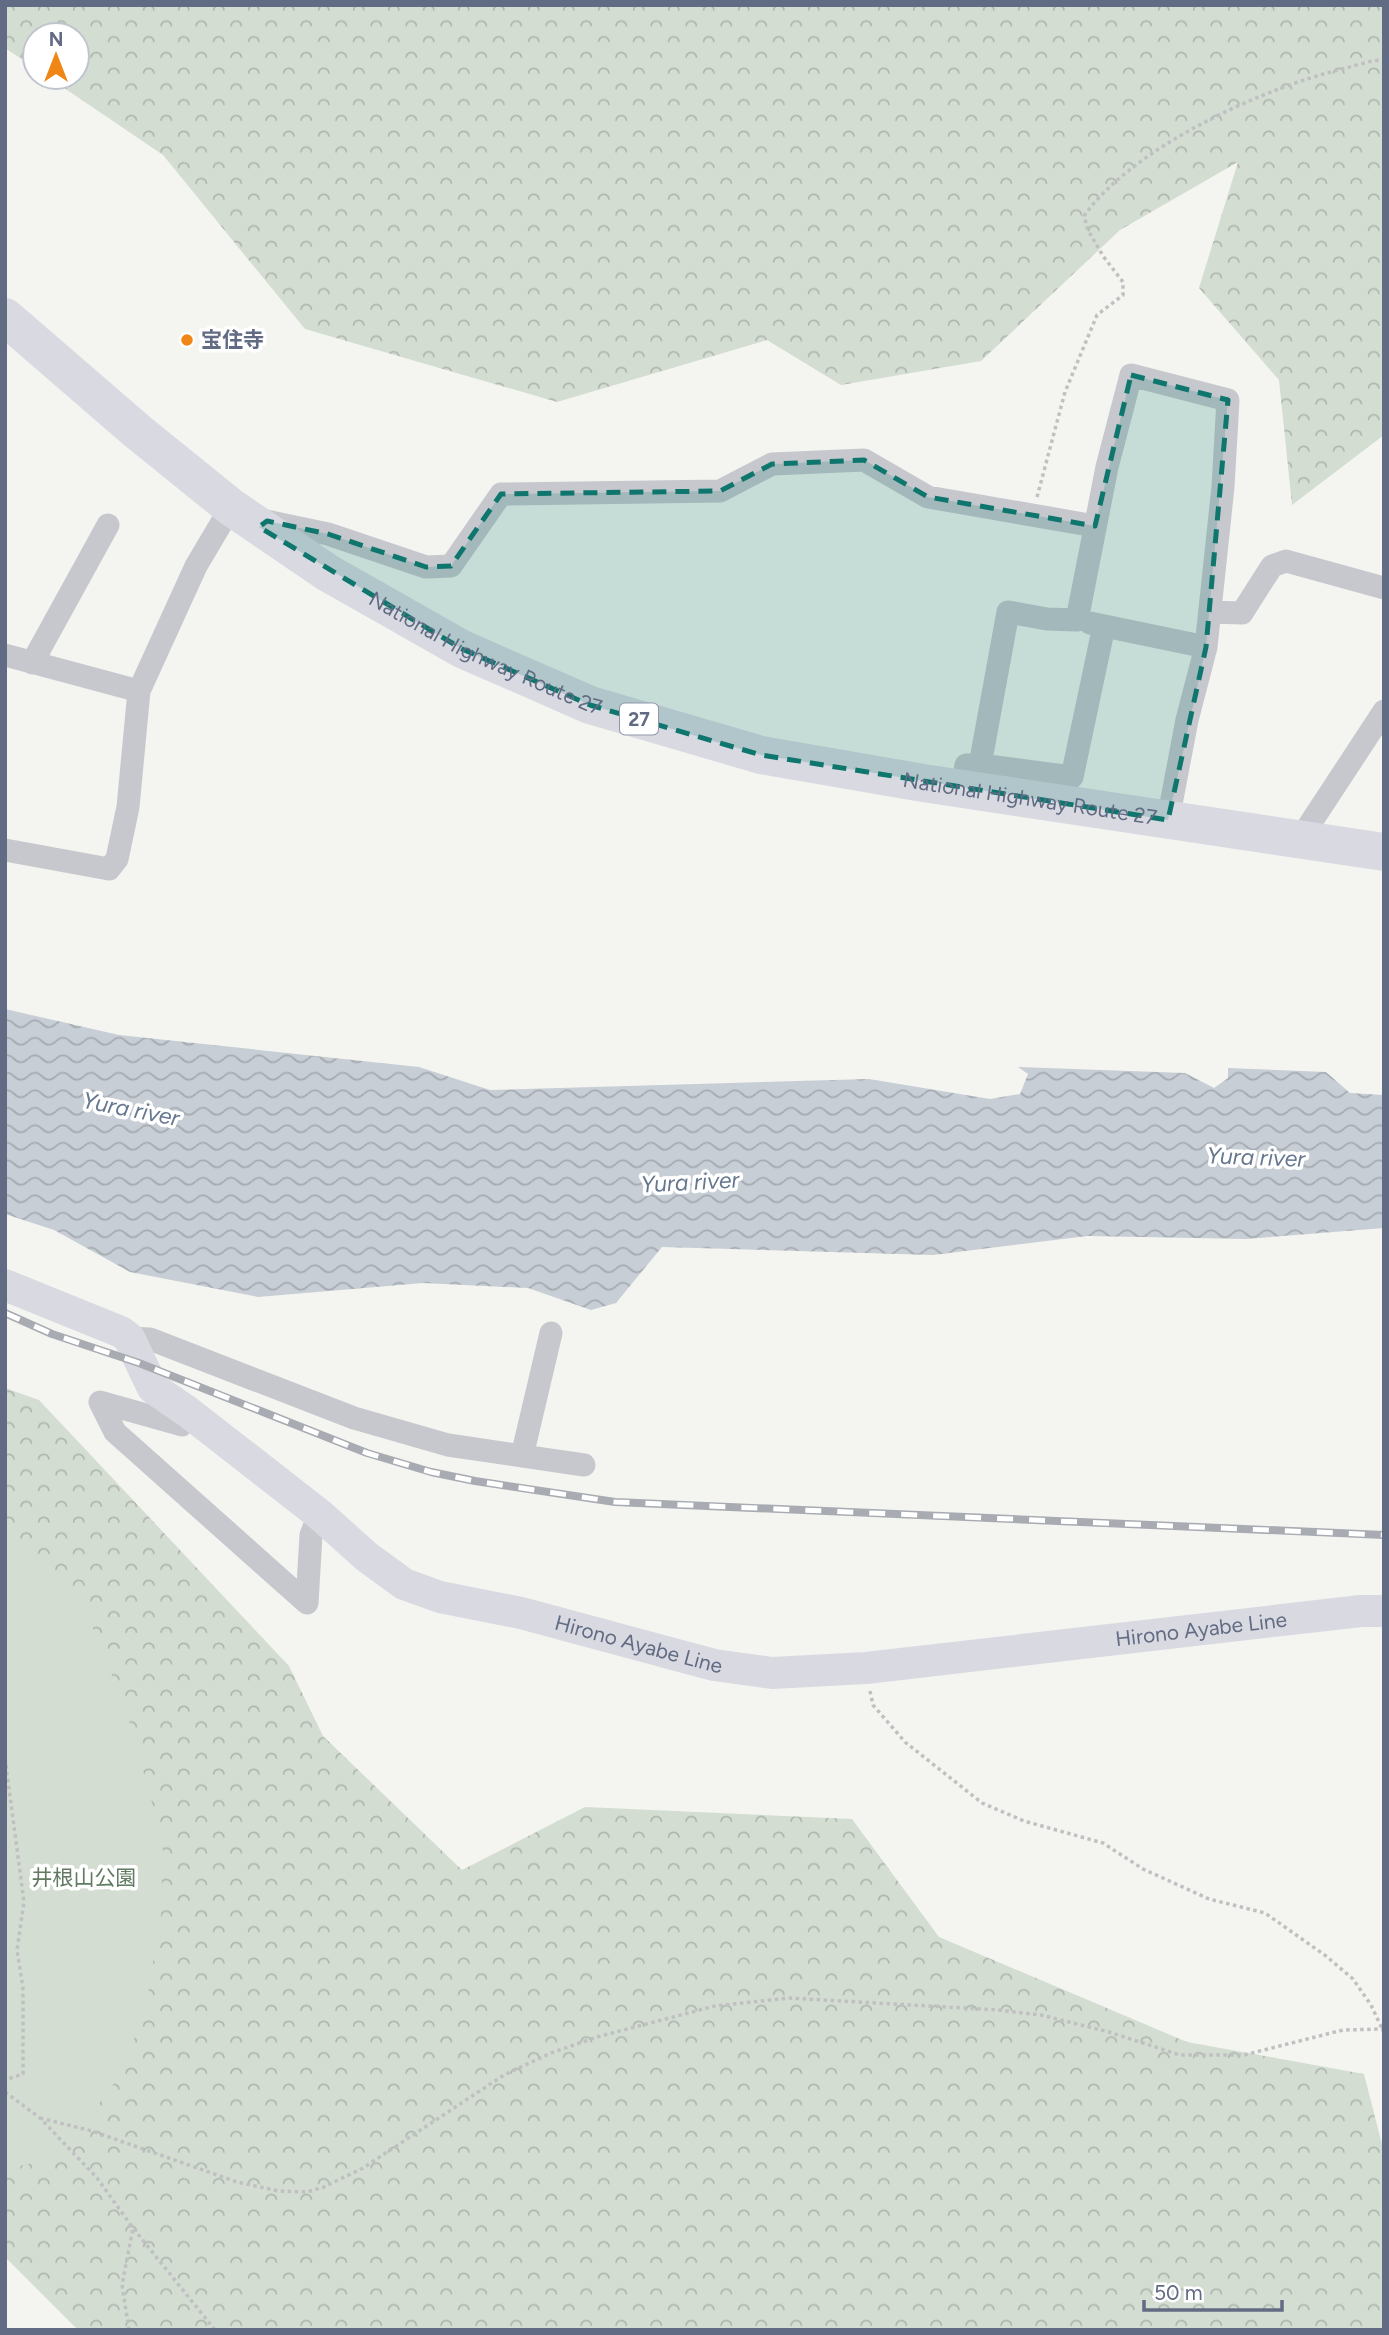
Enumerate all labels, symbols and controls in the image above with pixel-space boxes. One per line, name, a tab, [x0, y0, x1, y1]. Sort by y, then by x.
north arrow	[21, 21, 91, 91]
text: N	[49, 28, 63, 51]
place label: 宝住寺	[201, 327, 264, 352]
marker: 宝住寺	[179, 332, 195, 348]
street label: National Highway Route 27	[365, 586, 605, 720]
road number: 27	[620, 704, 658, 734]
street label: National Highway Route 27	[901, 767, 1159, 830]
water label: Yura river	[80, 1086, 183, 1132]
water label: Yura river	[1206, 1141, 1307, 1173]
water label: Yura river	[640, 1165, 741, 1199]
street label: Hirono Ayabe Line	[1114, 1607, 1288, 1651]
street label: Hirono Ayabe Line	[552, 1610, 724, 1678]
park label: 井根山公園	[32, 1865, 137, 1890]
scale bar	[1144, 2268, 1282, 2312]
text: 50 m	[1154, 2280, 1203, 2305]

